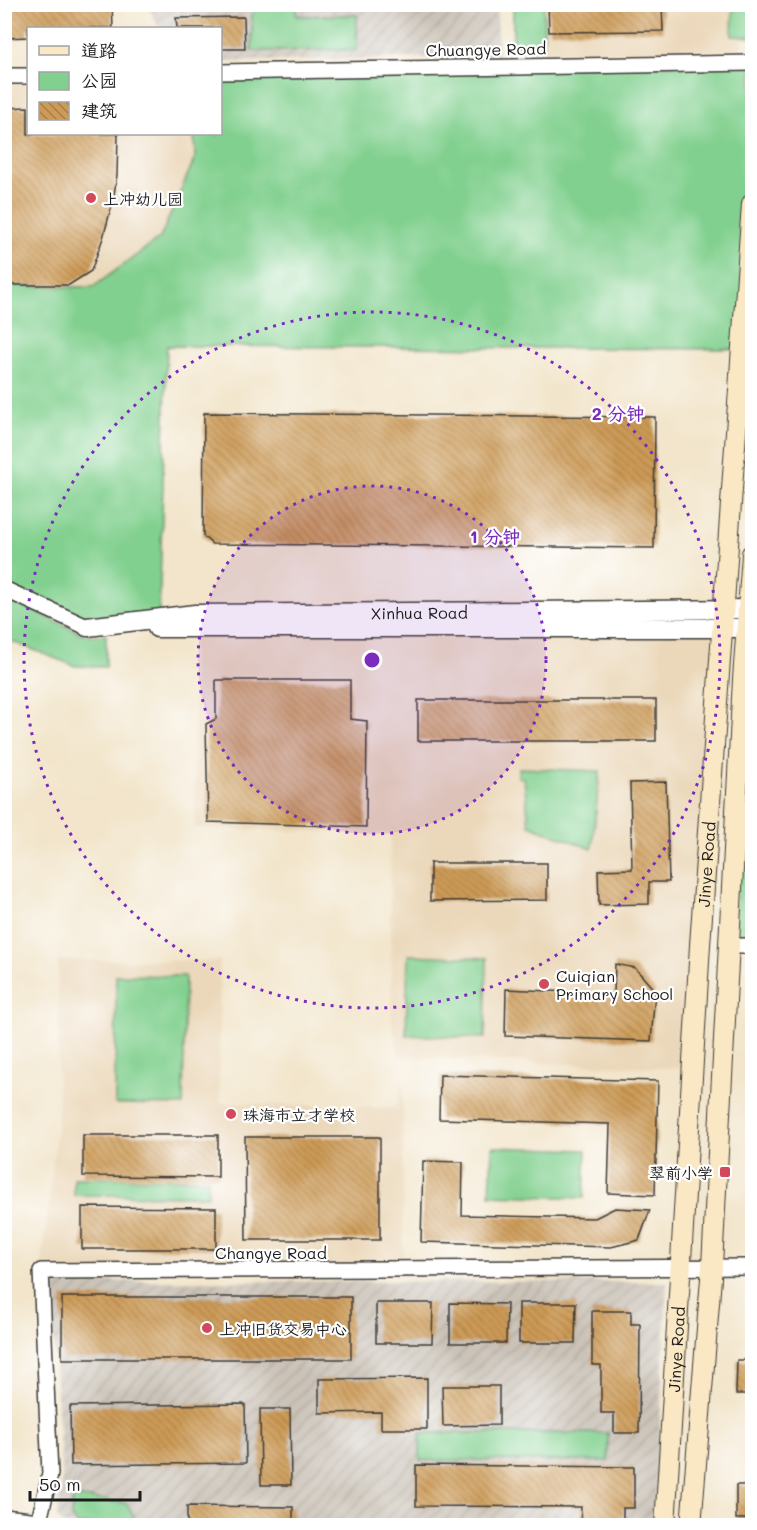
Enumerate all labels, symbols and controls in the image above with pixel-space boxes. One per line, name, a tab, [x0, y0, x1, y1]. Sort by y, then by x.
legend	[27, 27, 222, 135]
street label: Chuangye Road	[426, 37, 546, 61]
text: 道路	[81, 38, 117, 62]
text: 公园	[81, 68, 117, 92]
text: 建筑	[81, 98, 117, 122]
place label: 上冲幼儿园	[103, 188, 183, 209]
marker: 上冲幼儿园	[84, 191, 98, 205]
text: 2 分钟	[592, 401, 644, 425]
text: 1 分钟	[470, 524, 520, 548]
street label: Xinhua Road	[371, 601, 468, 623]
centre of rings	[362, 650, 382, 670]
street label: Jinye Road	[692, 821, 719, 908]
place label: Cuiqian Primary School	[556, 965, 673, 1004]
marker: Cuiqian Primary School	[537, 977, 551, 991]
place label: 珠海市立才学校	[243, 1104, 355, 1125]
marker: 珠海市立才学校	[224, 1107, 238, 1121]
place label: 翠前小学	[649, 1162, 713, 1183]
marker: 翠前小学	[718, 1165, 732, 1179]
street label: Changye Road	[215, 1242, 327, 1263]
street label: Jinye Road	[663, 1306, 689, 1393]
place label: 上冲旧货交易中心	[219, 1318, 347, 1339]
marker: 上冲旧货交易中心	[200, 1321, 214, 1335]
scale bar	[30, 1464, 140, 1502]
text: 50 m	[39, 1472, 81, 1496]

